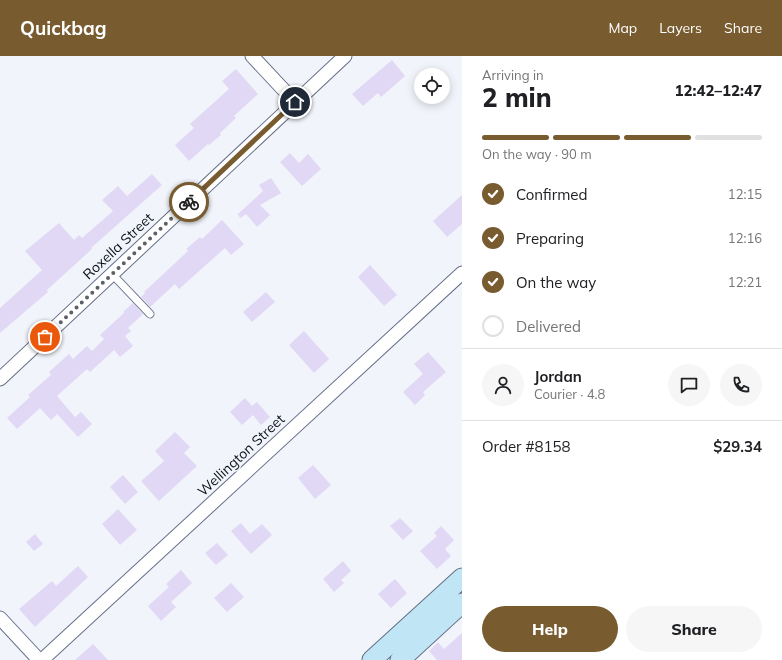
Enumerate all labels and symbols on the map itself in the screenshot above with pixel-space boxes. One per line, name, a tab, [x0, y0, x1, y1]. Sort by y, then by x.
pin	[278, 85, 312, 119]
courier	[169, 182, 209, 222]
street label: Roxella Street	[79, 209, 157, 283]
pin	[28, 320, 62, 354]
street label: Wellington Street	[194, 410, 288, 500]

